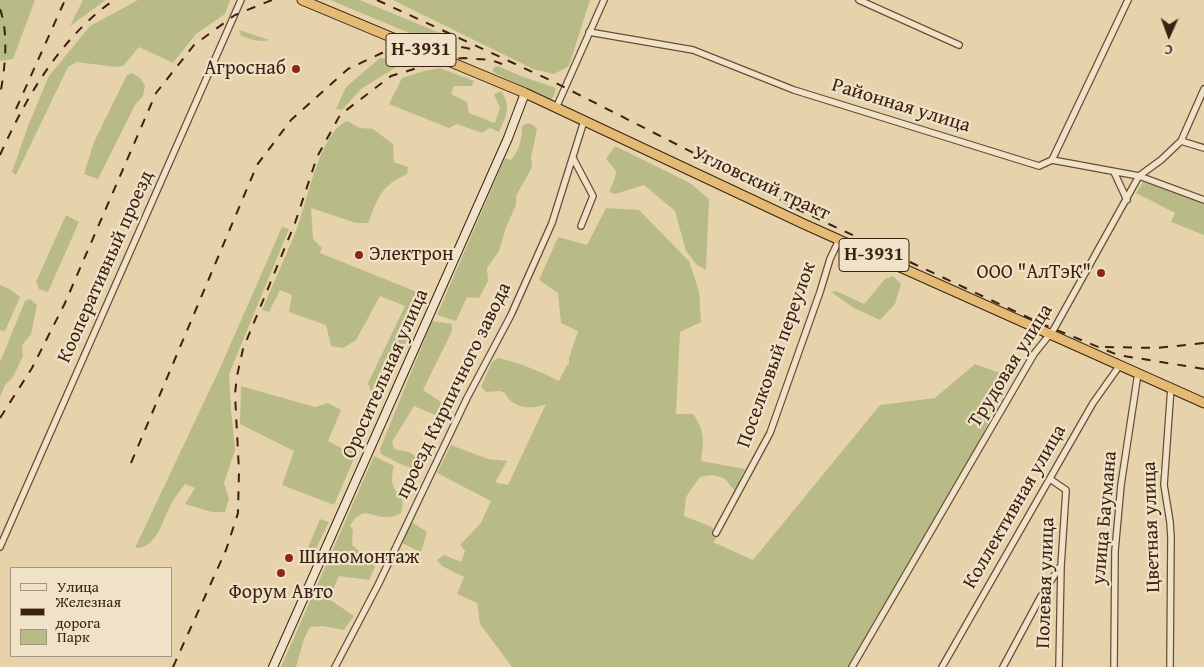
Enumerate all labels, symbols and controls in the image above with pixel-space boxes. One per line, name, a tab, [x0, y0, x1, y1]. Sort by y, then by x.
north arrow	[1144, 10, 1194, 60]
road number: Н-3931	[386, 34, 456, 66]
text: С	[1164, 40, 1173, 60]
place label: Агроснаб	[204, 57, 286, 81]
marker: Агроснаб	[290, 63, 302, 75]
street label: Районная улица	[829, 74, 973, 138]
street label: Угловский тракт	[688, 142, 834, 226]
street label: Кооперативный проезд	[53, 167, 159, 367]
road number: Н-3931	[839, 238, 909, 272]
place label: Электрон	[369, 243, 454, 267]
marker: Электрон	[353, 249, 365, 261]
street label: Поселковый переулок	[732, 259, 822, 451]
place label: ООО "АлТэК"	[977, 261, 1091, 285]
marker: ООО "АлТэК"	[1095, 267, 1107, 279]
street label: проезд Кирпичного завода	[391, 279, 517, 503]
street label: Оросительная улица	[338, 286, 434, 462]
street label: Трудовая улица	[963, 300, 1059, 432]
street label: Коллективная улица	[958, 421, 1072, 593]
street label: улица Баумана	[1087, 450, 1123, 586]
street label: Цветная улица	[1138, 461, 1166, 593]
street label: Полевая улица	[1032, 517, 1060, 649]
place label: Шиномонтаж	[299, 546, 419, 570]
marker: Шиномонтаж	[283, 552, 295, 564]
legend	[10, 567, 172, 657]
marker: Форум Авто	[275, 567, 287, 579]
text: Улица	[57, 576, 99, 597]
place label: Форум Авто	[229, 581, 333, 605]
text: Железная дорога	[55, 591, 121, 633]
text: Парк	[57, 626, 90, 647]

